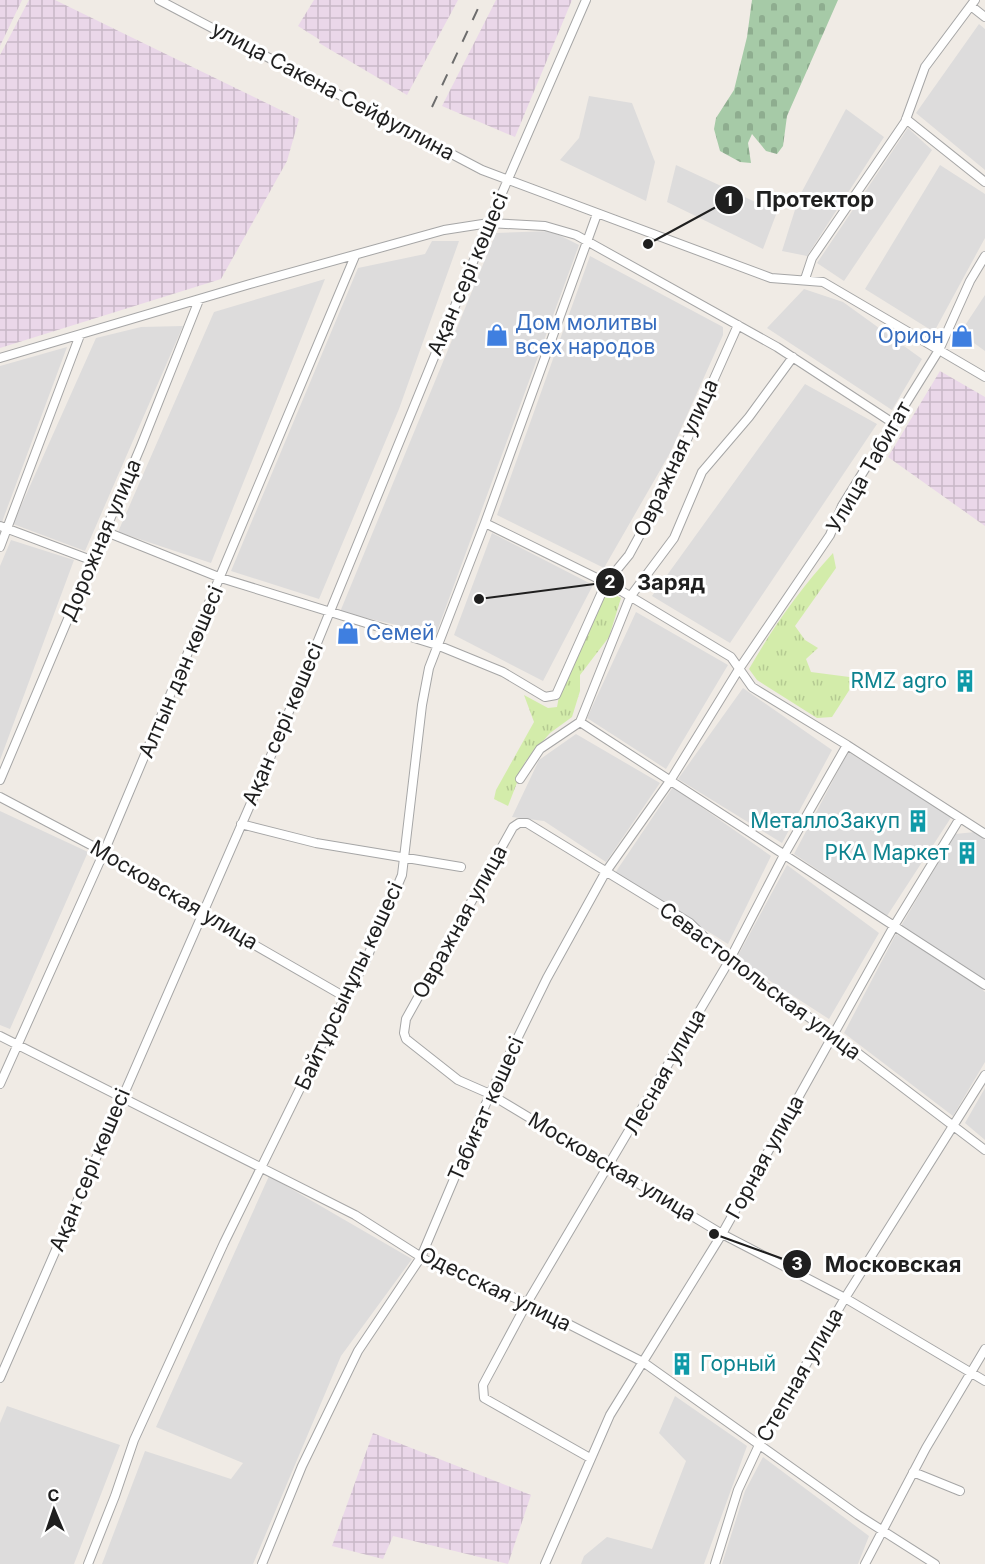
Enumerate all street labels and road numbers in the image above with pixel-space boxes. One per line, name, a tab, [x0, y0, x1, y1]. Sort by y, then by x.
street label: улица Сакена Сейфуллина	[207, 16, 459, 165]
street label: Ақан сері көшесі	[422, 189, 513, 359]
street label: Овражная улица	[628, 375, 723, 541]
street label: Улица Табигат	[821, 397, 916, 537]
street label: Дорожная улица	[55, 455, 146, 624]
street label: Алтын дән көшесі	[133, 582, 228, 762]
street label: Ақан сері көшесі	[237, 639, 328, 809]
street label: Московская улица	[86, 835, 263, 955]
street label: Овражная улица	[407, 841, 512, 1003]
street label: Байтұрсынұлы көшесі	[289, 878, 408, 1094]
street label: Севастопольская улица	[654, 896, 866, 1065]
street label: Лесная улица	[618, 1004, 711, 1139]
street label: Табиғат көшесі	[443, 1033, 529, 1185]
street label: Ақан сері көшесі	[44, 1085, 135, 1255]
street label: Горная улица	[720, 1091, 809, 1223]
street label: Московская улица	[524, 1107, 701, 1227]
street label: Одесская улица	[415, 1241, 575, 1336]
street label: Степная улица	[751, 1303, 848, 1446]

